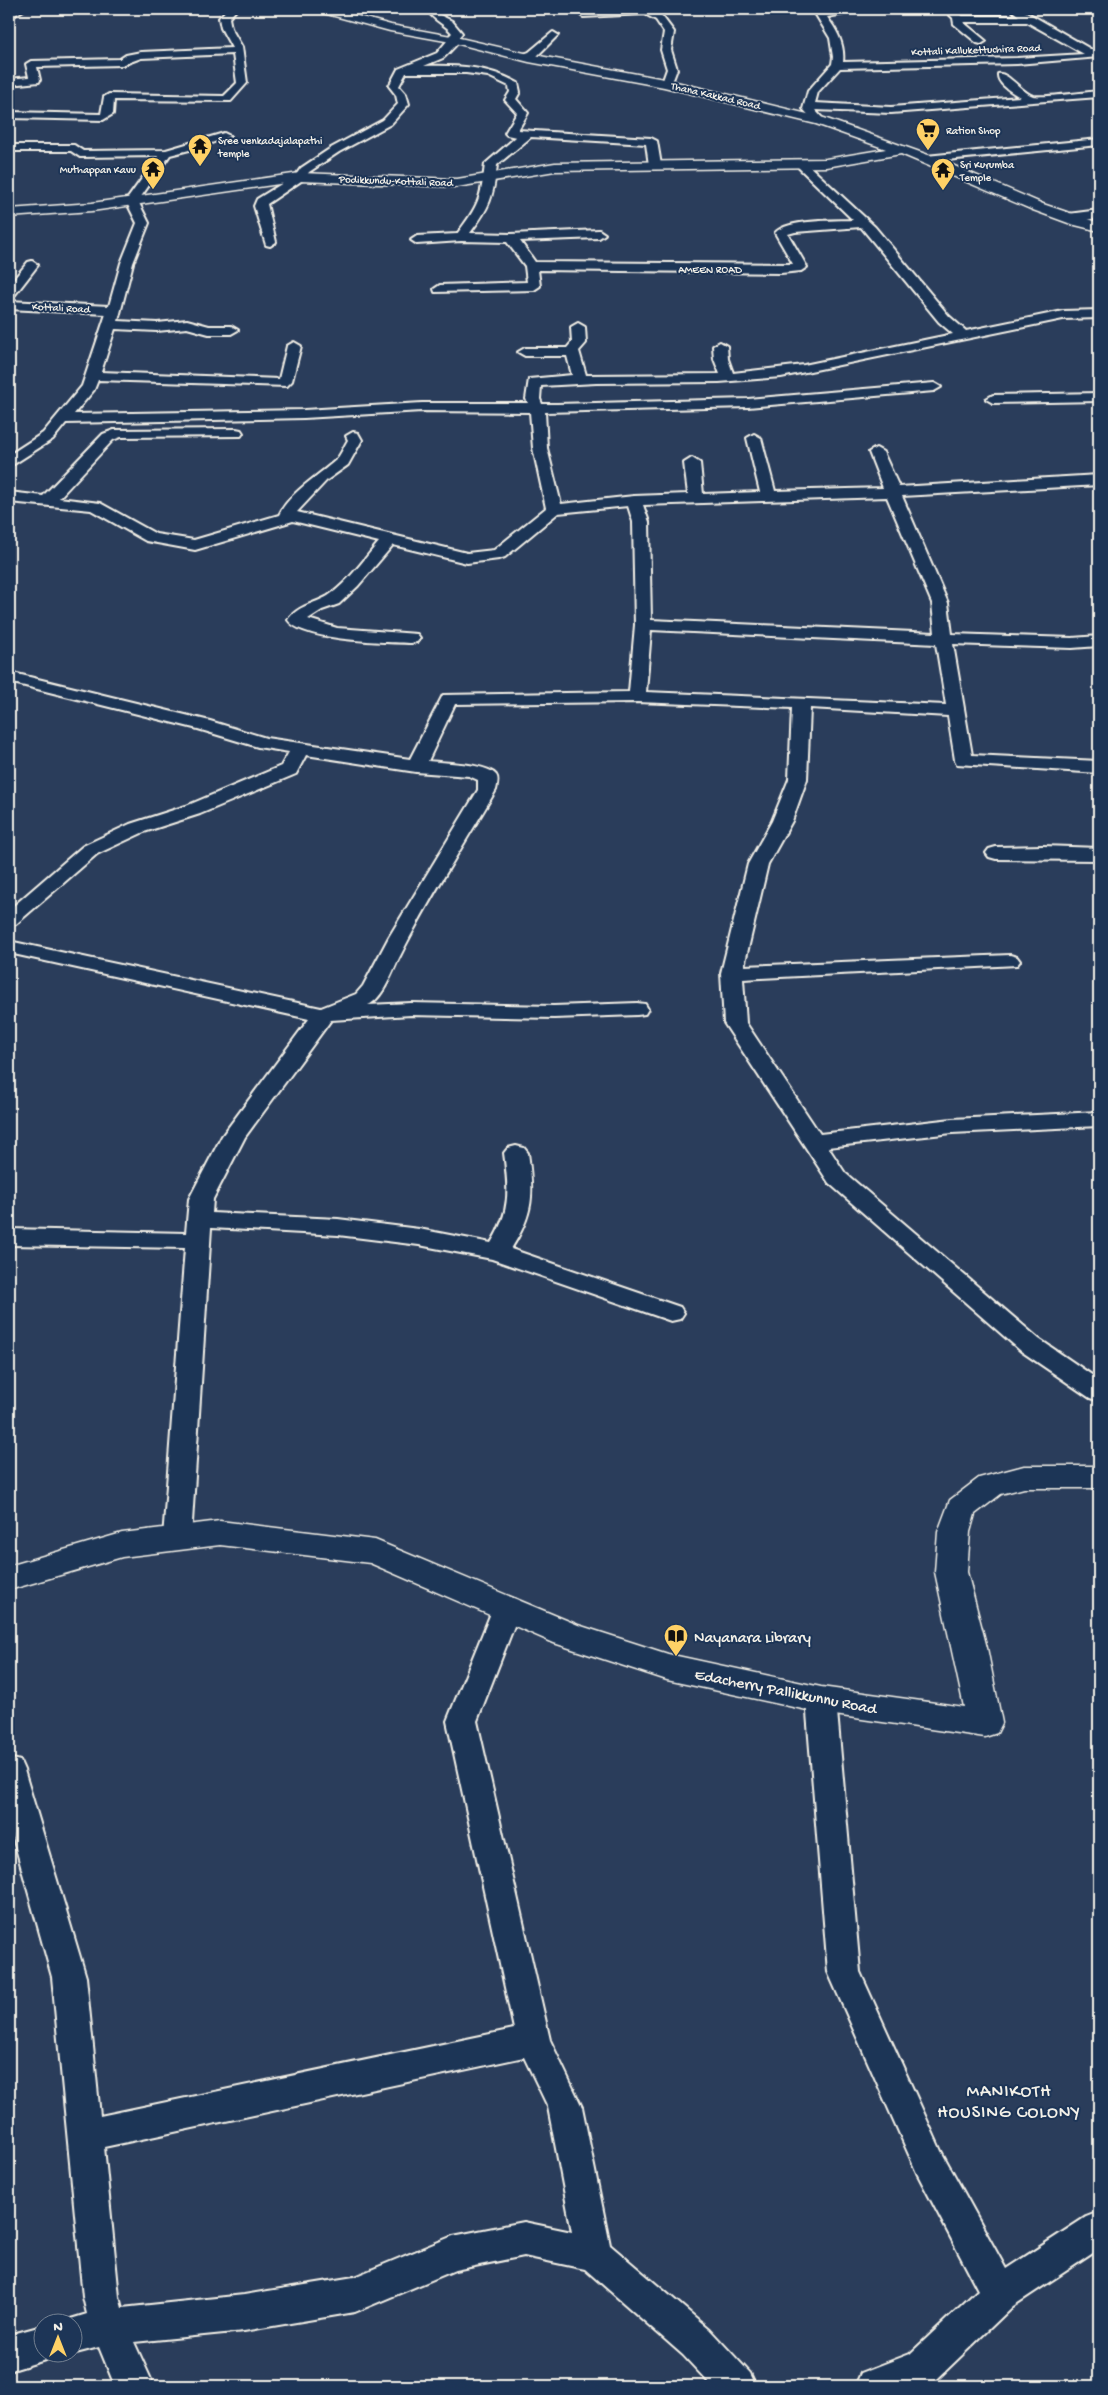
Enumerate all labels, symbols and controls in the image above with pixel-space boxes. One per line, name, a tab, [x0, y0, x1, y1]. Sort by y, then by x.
street label: Kottali Kallukettuchira Road	[911, 43, 1043, 59]
street label: Thana Kakkad Road	[669, 81, 763, 113]
supermarket icon: Ration Shop	[915, 117, 941, 151]
place label: Ration Shop	[946, 126, 1001, 138]
temple icon: Sree venkadajalapathi temple	[187, 133, 213, 167]
place label: Sree venkadajalapathi temple	[217, 136, 322, 161]
temple icon: Muthappan Kavu	[140, 156, 166, 190]
temple icon: Sri Kurumba Temple	[930, 157, 956, 191]
place label: Sri Kurumba Temple	[959, 160, 1015, 185]
place label: Muthappan Kavu	[60, 165, 136, 177]
street label: Podikkundu-Kottali Road	[338, 174, 455, 190]
street label: AMEEN ROAD	[678, 265, 743, 277]
street label: Kottali Road	[31, 301, 92, 317]
library icon: Nayanara Library	[663, 1623, 689, 1657]
place label: Nayanara Library	[694, 1630, 811, 1649]
street label: Edacherry Pallikkunnu Road	[693, 1666, 880, 1721]
district label: MANIKOTH HOUSING COLONY	[937, 2082, 1081, 2124]
north arrow	[32, 2312, 82, 2362]
text: N	[53, 2319, 63, 2336]

